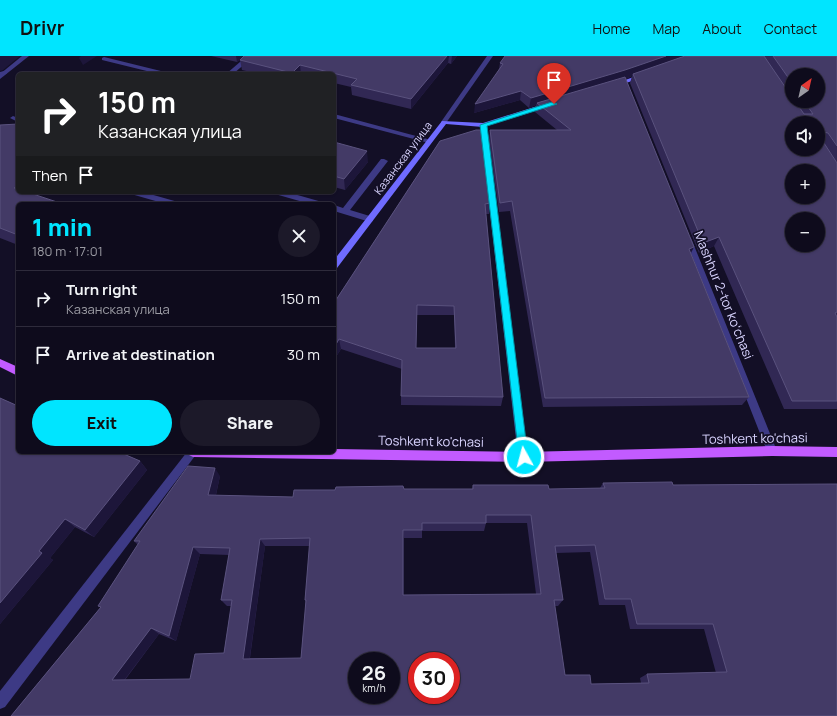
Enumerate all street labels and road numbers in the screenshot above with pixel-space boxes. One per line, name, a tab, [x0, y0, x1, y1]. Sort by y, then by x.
street label: Казанская улица	[370, 118, 435, 197]
street label: Mashhur 2-tor koʻchasi	[690, 228, 758, 362]
street label: Toshkent ko'chasi	[702, 428, 808, 448]
street label: Toshkent ko'chasi	[378, 431, 484, 451]

